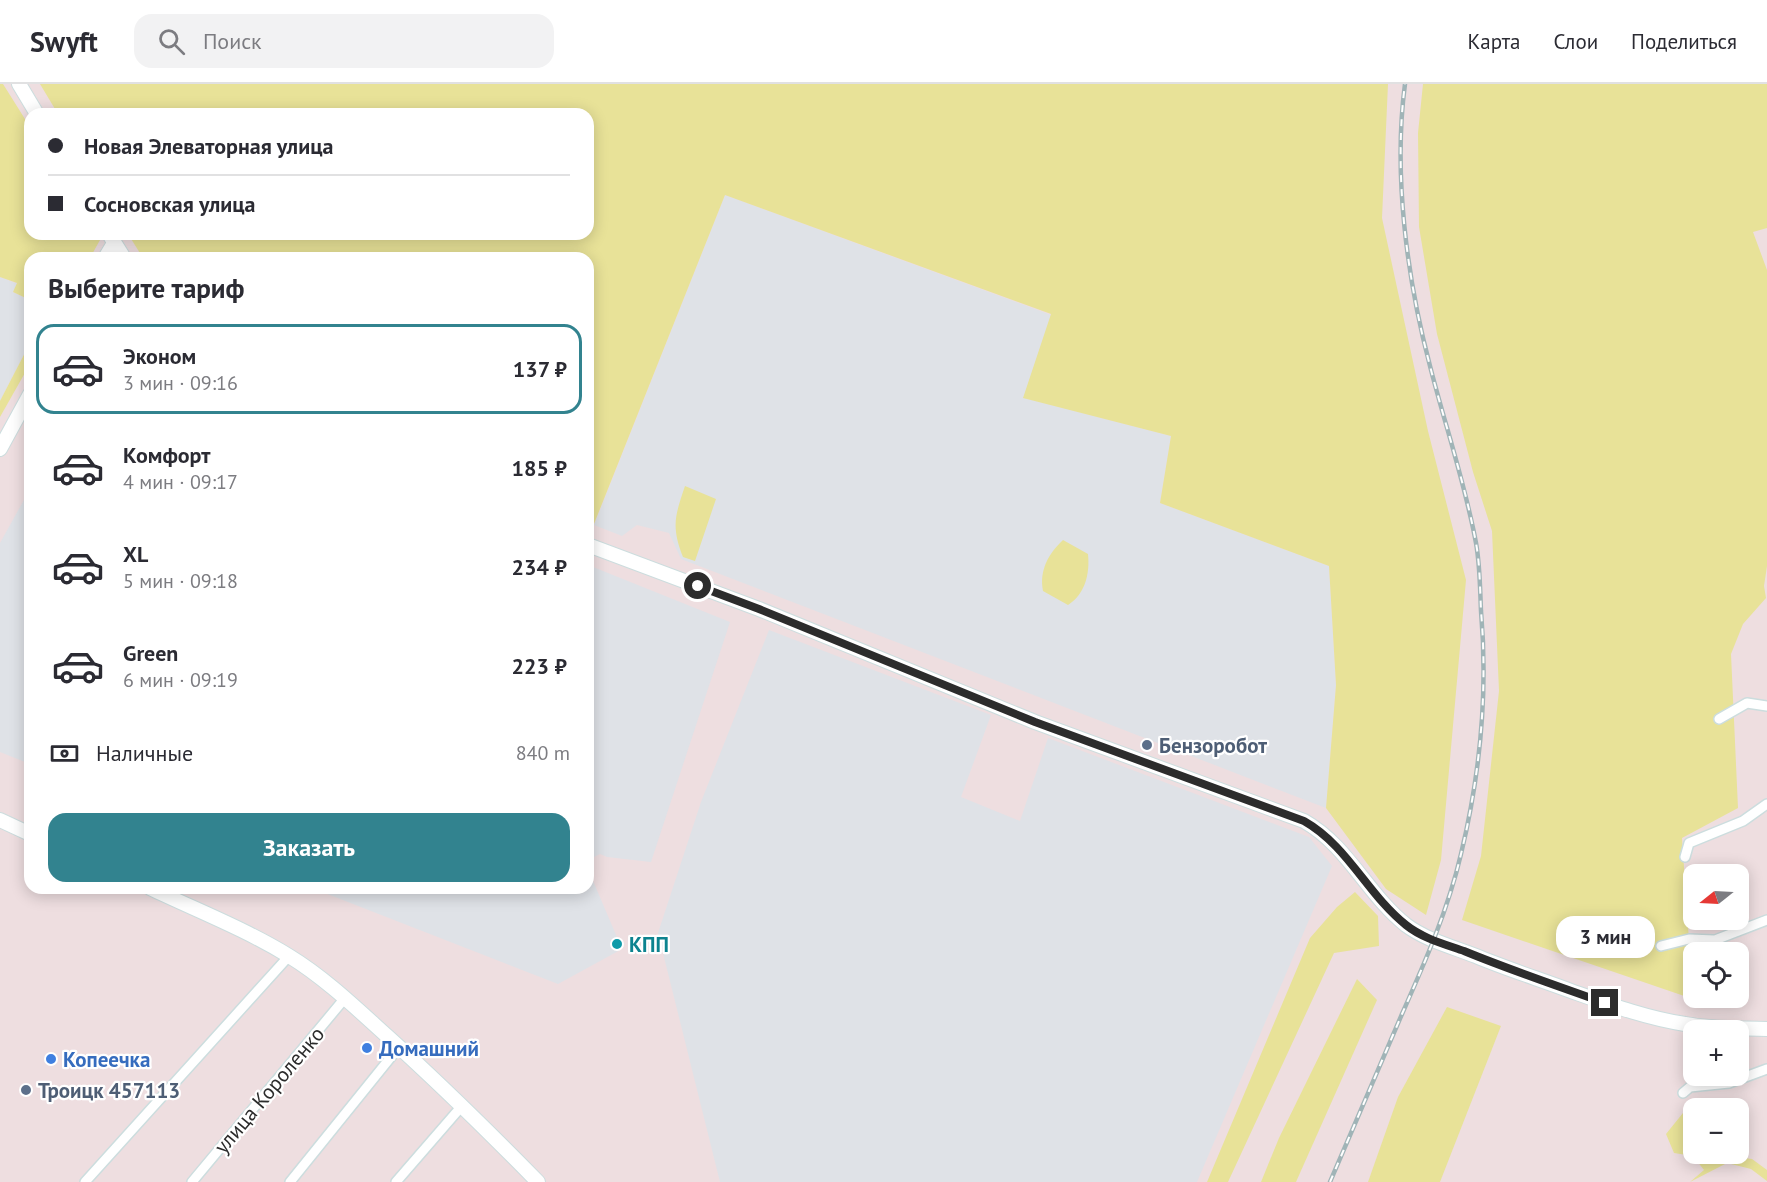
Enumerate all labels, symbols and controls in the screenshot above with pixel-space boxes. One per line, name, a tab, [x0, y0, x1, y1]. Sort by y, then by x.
search box	[134, 14, 554, 68]
text: Swyft	[30, 23, 98, 60]
icon: search	[155, 25, 188, 58]
text: Поиск	[203, 27, 262, 55]
text: Карта	[1467, 28, 1520, 55]
text: Слои	[1553, 28, 1598, 55]
text: Поделиться	[1631, 28, 1737, 55]
text: Новая Элеваторная улица	[84, 132, 333, 160]
text: Сосновская улица	[84, 190, 255, 218]
text: Выберите тариф	[48, 271, 244, 305]
icon: car	[51, 342, 105, 396]
text: Эконом	[123, 342, 196, 370]
text: 137 ₽	[513, 355, 567, 383]
text: 3 мин · 09:16	[123, 370, 238, 396]
icon: car	[51, 441, 105, 495]
text: Комфорт	[123, 441, 211, 469]
text: 185 ₽	[512, 454, 567, 482]
text: 4 мин · 09:17	[123, 469, 238, 495]
icon: car	[51, 540, 105, 594]
text: XL	[123, 540, 148, 568]
text: 234 ₽	[512, 553, 567, 581]
text: 5 мин · 09:18	[123, 568, 238, 594]
route start	[684, 572, 711, 599]
icon: car	[51, 639, 105, 693]
text: Green	[123, 639, 178, 667]
text: 223 ₽	[512, 652, 567, 680]
text: 6 мин · 09:19	[123, 667, 238, 693]
place label: Бензоробот	[1159, 732, 1267, 759]
icon: cash	[48, 737, 81, 770]
marker: Бензоробот	[1140, 738, 1154, 752]
text: Наличные	[96, 739, 193, 767]
text: 840 m	[516, 740, 570, 766]
button: Заказать	[48, 813, 570, 882]
north arrow	[1683, 864, 1749, 930]
map controls	[1683, 864, 1749, 1164]
callout: 3 мин	[1556, 916, 1654, 958]
text: 3 мин	[1580, 924, 1631, 950]
place label: КПП	[629, 931, 669, 958]
marker: КПП	[610, 937, 624, 951]
button: locate	[1683, 942, 1749, 1008]
route end	[1591, 989, 1618, 1016]
button: +	[1683, 1020, 1749, 1086]
street label: улица Короленко	[208, 1021, 330, 1159]
place label: Домашний	[379, 1035, 479, 1062]
marker: Домашний	[360, 1041, 374, 1055]
place label: Копеечка	[63, 1046, 150, 1073]
marker: Копеечка	[44, 1052, 58, 1066]
place label: Троицк 457113	[38, 1077, 180, 1104]
marker: Троицк 457113	[19, 1083, 33, 1097]
button: −	[1683, 1098, 1749, 1164]

